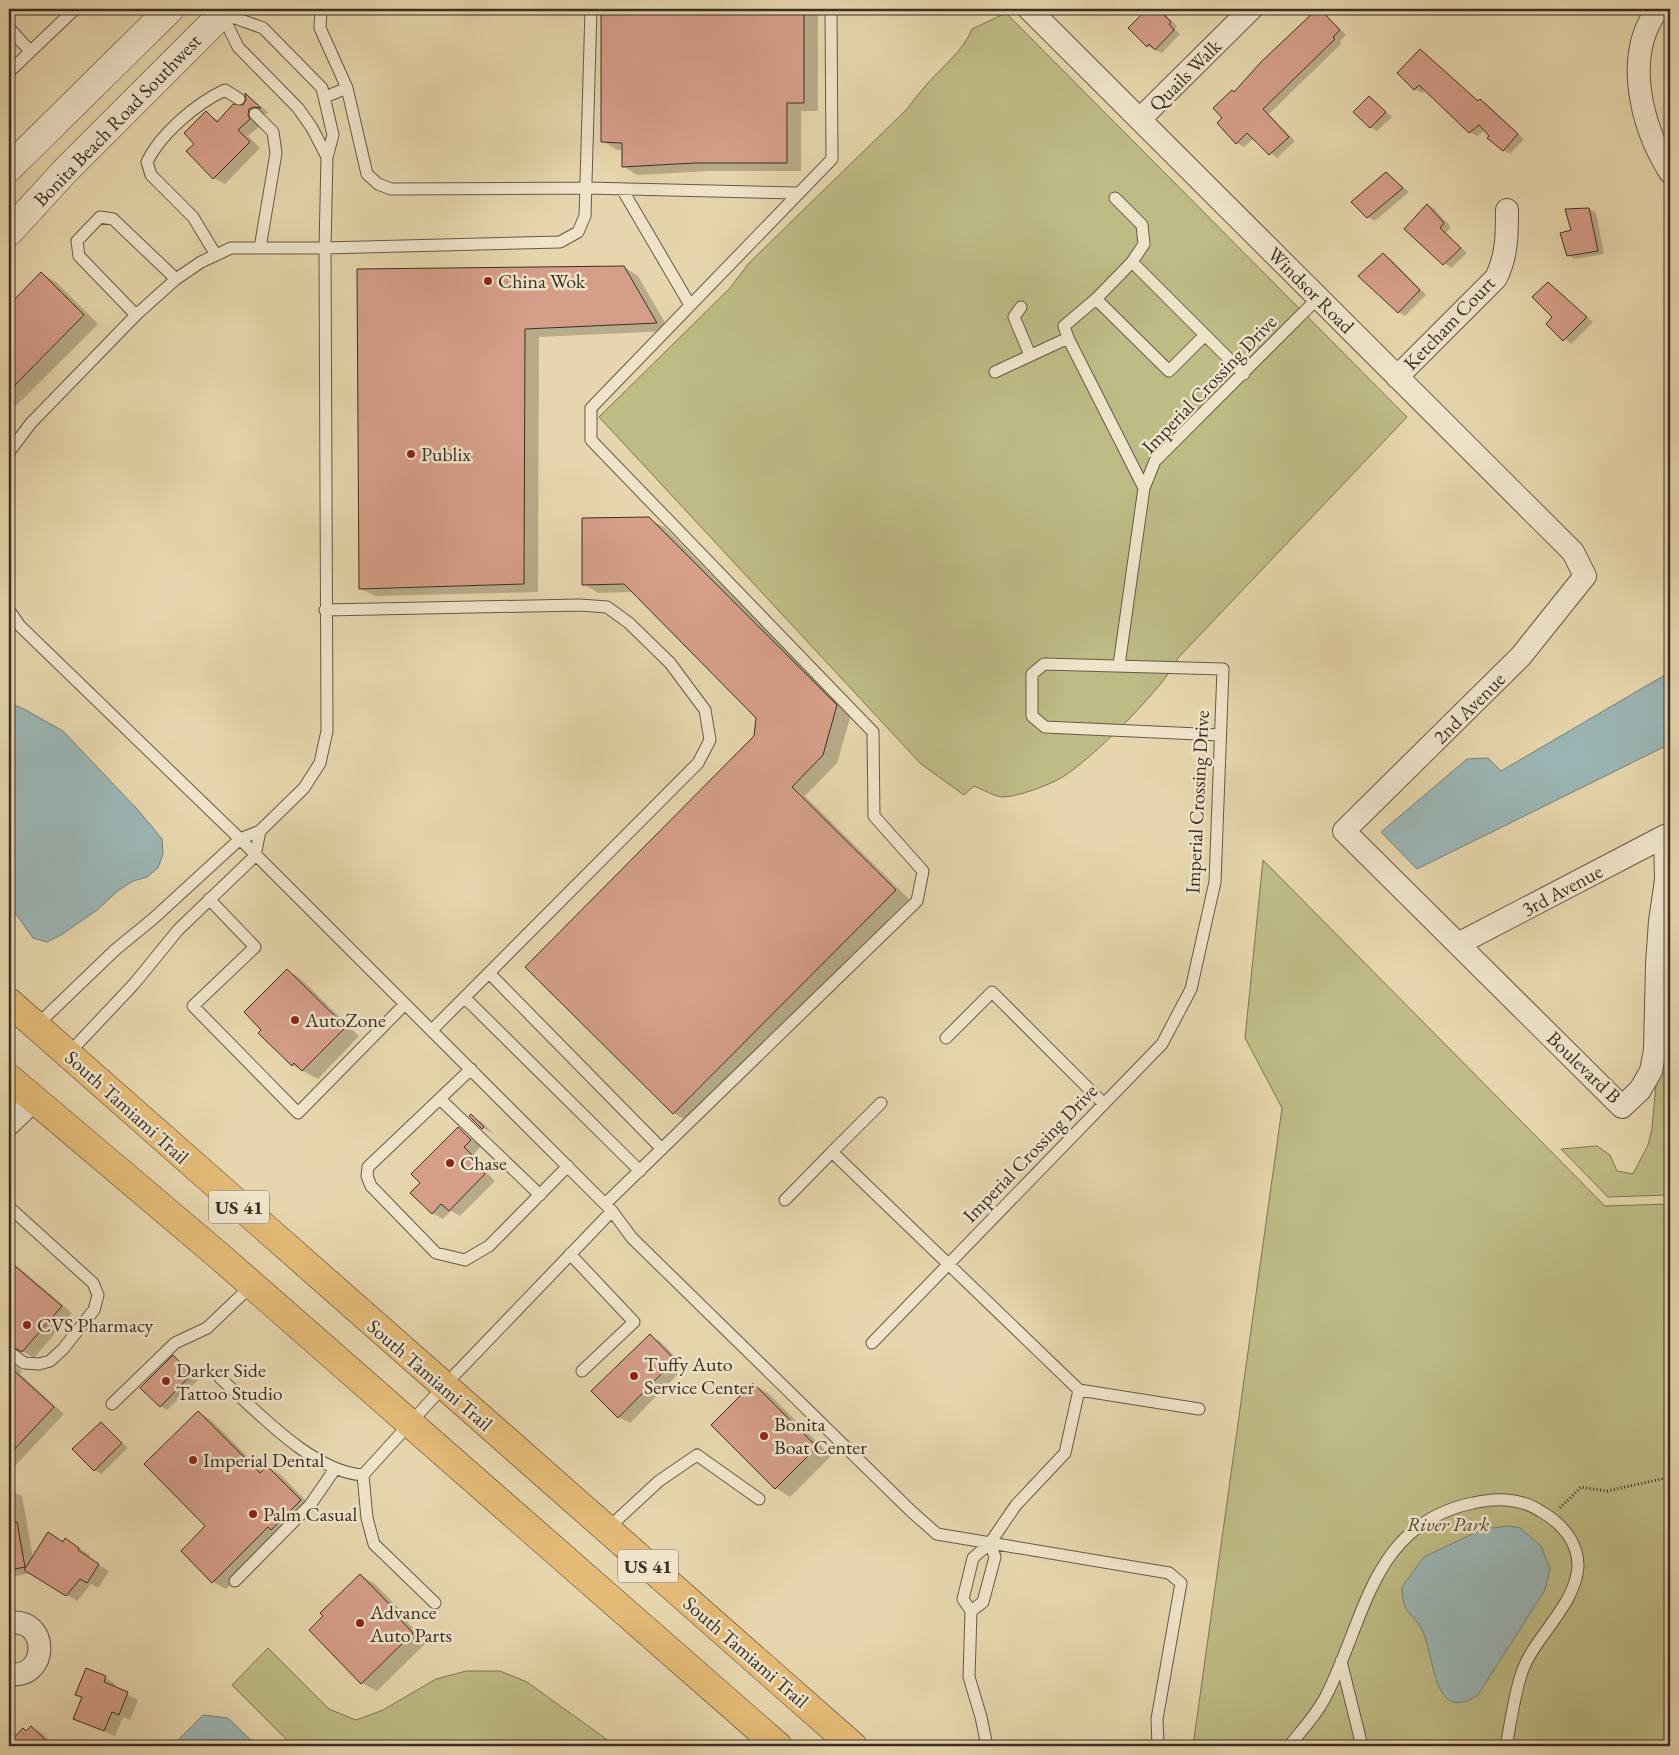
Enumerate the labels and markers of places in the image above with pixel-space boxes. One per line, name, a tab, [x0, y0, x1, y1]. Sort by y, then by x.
place label: China Wok	[498, 268, 586, 294]
marker: China Wok	[482, 275, 494, 287]
place label: Publix	[421, 441, 471, 467]
marker: Publix	[405, 448, 417, 460]
place label: AutoZone	[304, 1007, 386, 1033]
marker: AutoZone	[289, 1014, 301, 1026]
place label: Chase	[460, 1150, 507, 1176]
marker: Chase	[444, 1157, 456, 1169]
place label: CVS Pharmacy	[37, 1312, 154, 1338]
marker: CVS Pharmacy	[21, 1319, 33, 1331]
place label: Tuffy Auto Service Center	[644, 1351, 755, 1400]
place label: Darker Side Tattoo Studio	[176, 1357, 283, 1406]
marker: Tuffy Auto Service Center	[628, 1370, 640, 1382]
marker: Darker Side Tattoo Studio	[160, 1375, 172, 1387]
place label: Bonita Boat Center	[774, 1411, 867, 1460]
marker: Bonita Boat Center	[758, 1430, 770, 1442]
place label: Imperial Dental	[203, 1447, 325, 1473]
marker: Imperial Dental	[187, 1454, 199, 1466]
place label: Palm Casual	[263, 1501, 358, 1527]
marker: Palm Casual	[247, 1508, 259, 1520]
place label: Advance Auto Parts	[369, 1599, 452, 1648]
marker: Advance Auto Parts	[354, 1617, 366, 1629]

